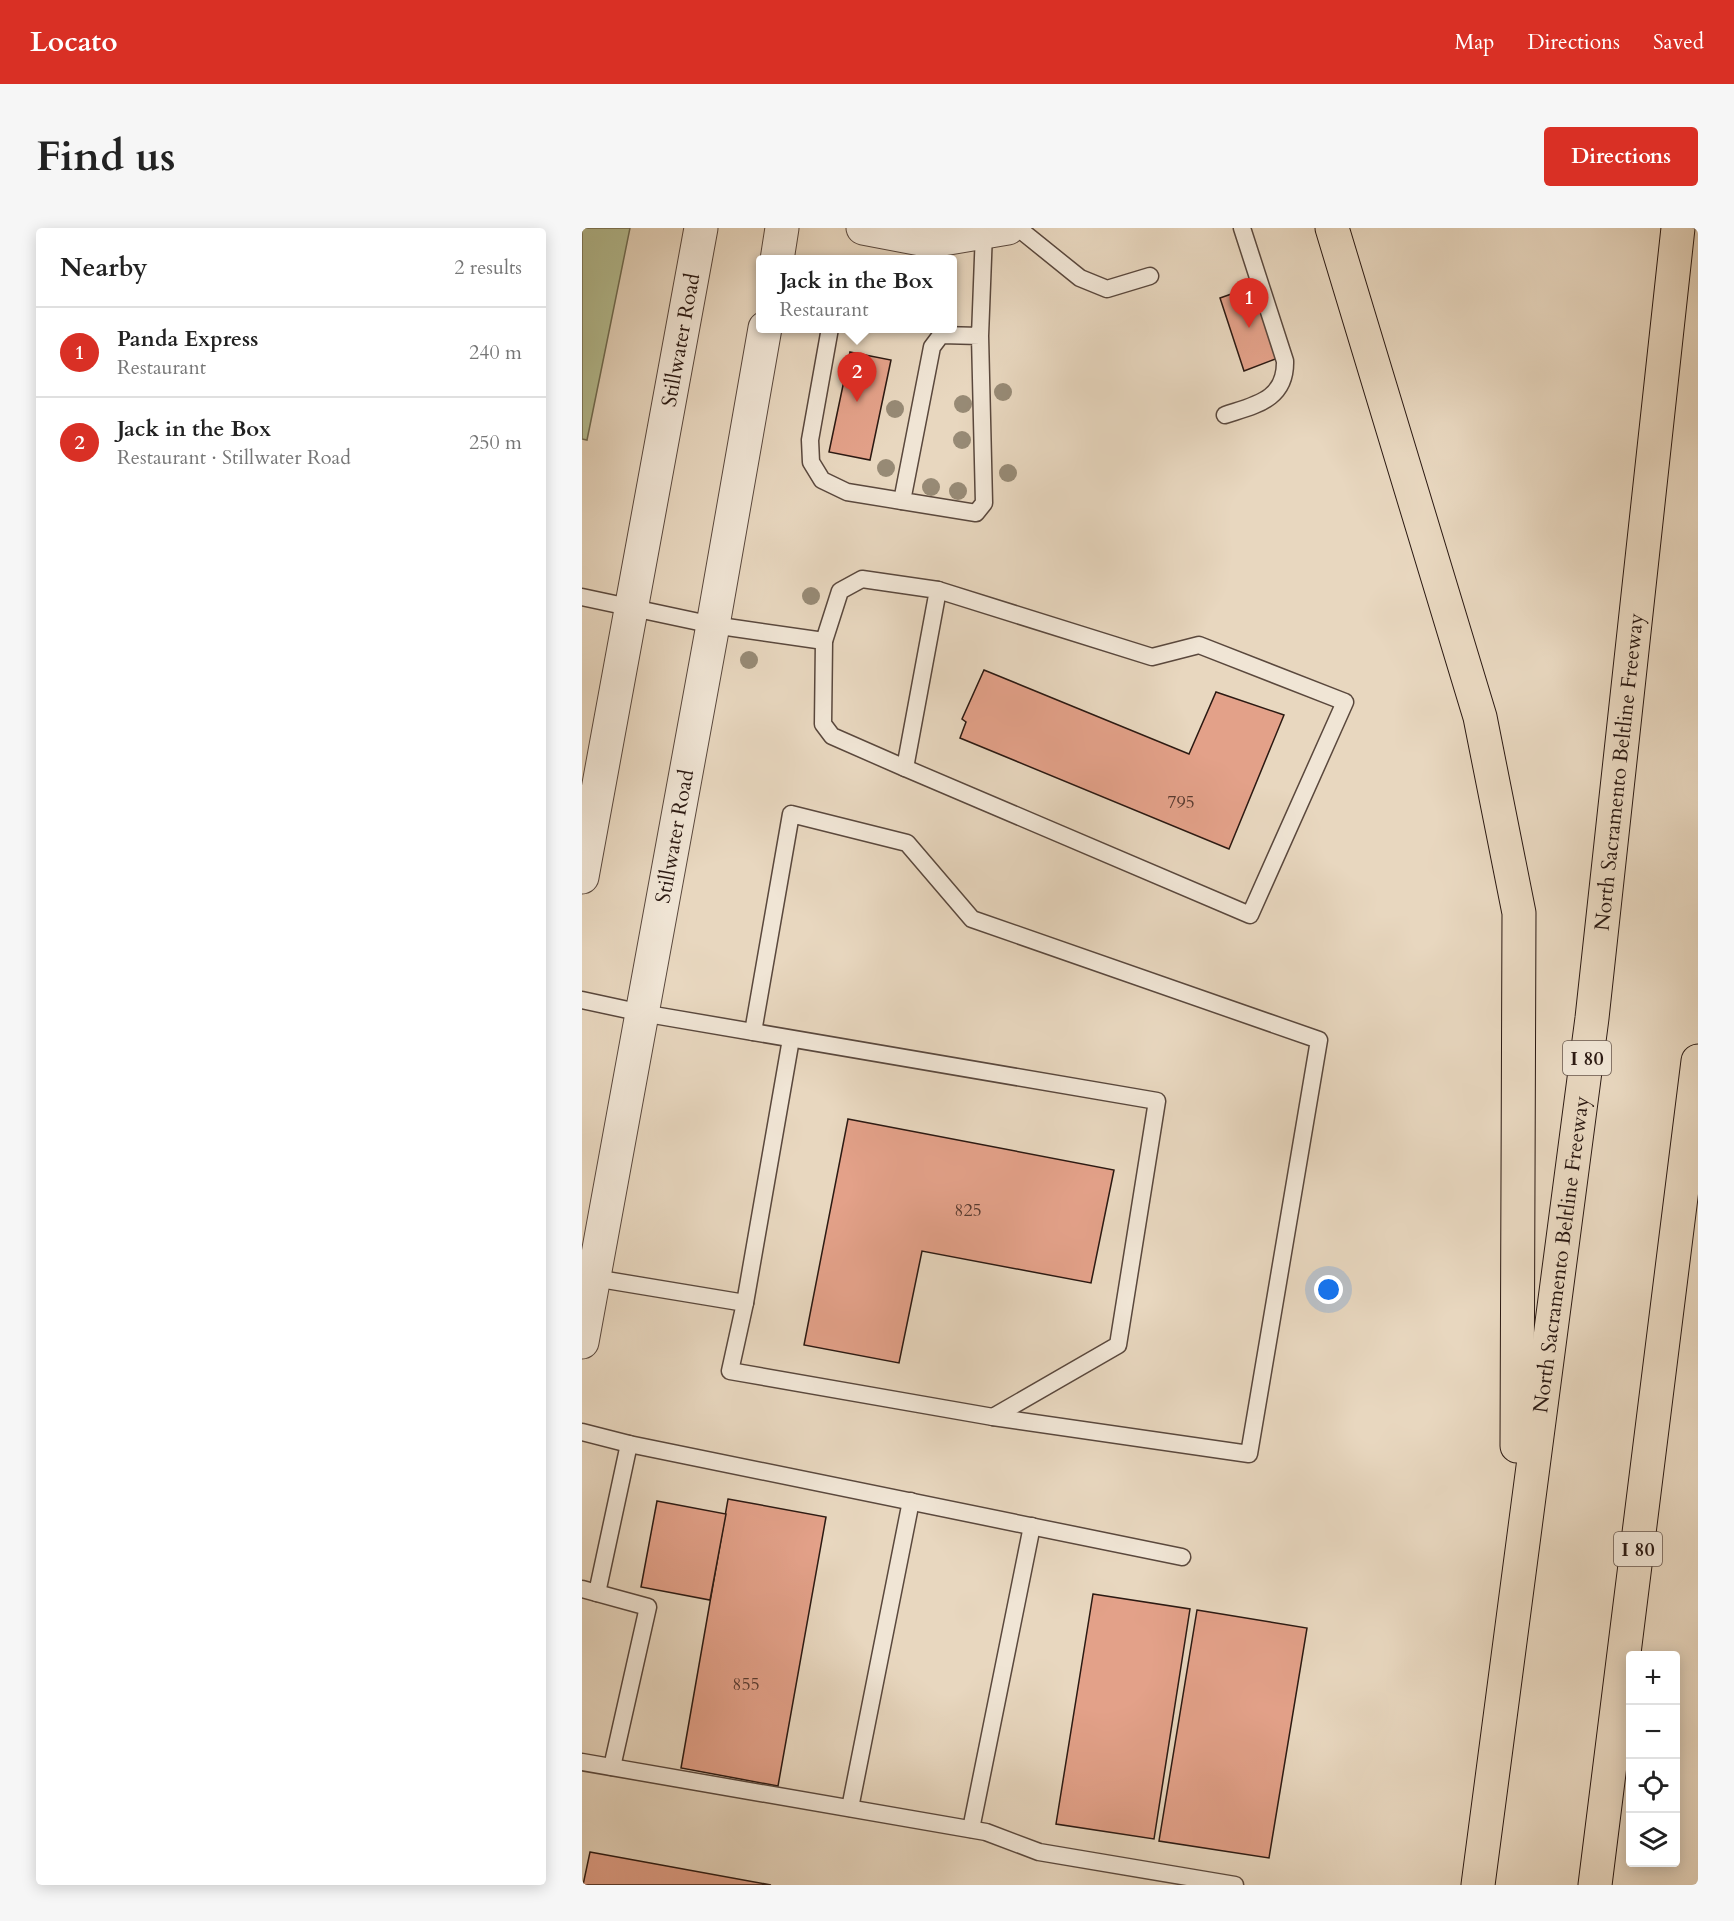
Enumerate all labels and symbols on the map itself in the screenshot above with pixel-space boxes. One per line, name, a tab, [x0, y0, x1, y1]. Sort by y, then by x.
street label: Stillwater Road	[654, 271, 707, 409]
pin: 1	[1230, 279, 1268, 328]
pin: 2	[838, 352, 876, 402]
street label: North Sacramento Beltline Freeway	[1587, 612, 1650, 932]
street label: Stillwater Road	[648, 767, 701, 906]
house number: 795	[1167, 790, 1195, 815]
road number: I 80	[1563, 1041, 1611, 1075]
street label: North Sacramento Beltline Freeway	[1526, 1094, 1596, 1415]
house number: 825	[954, 1198, 982, 1223]
your location	[1314, 1275, 1343, 1304]
road number: I 80	[1614, 1532, 1662, 1566]
house number: 855	[732, 1672, 760, 1697]

